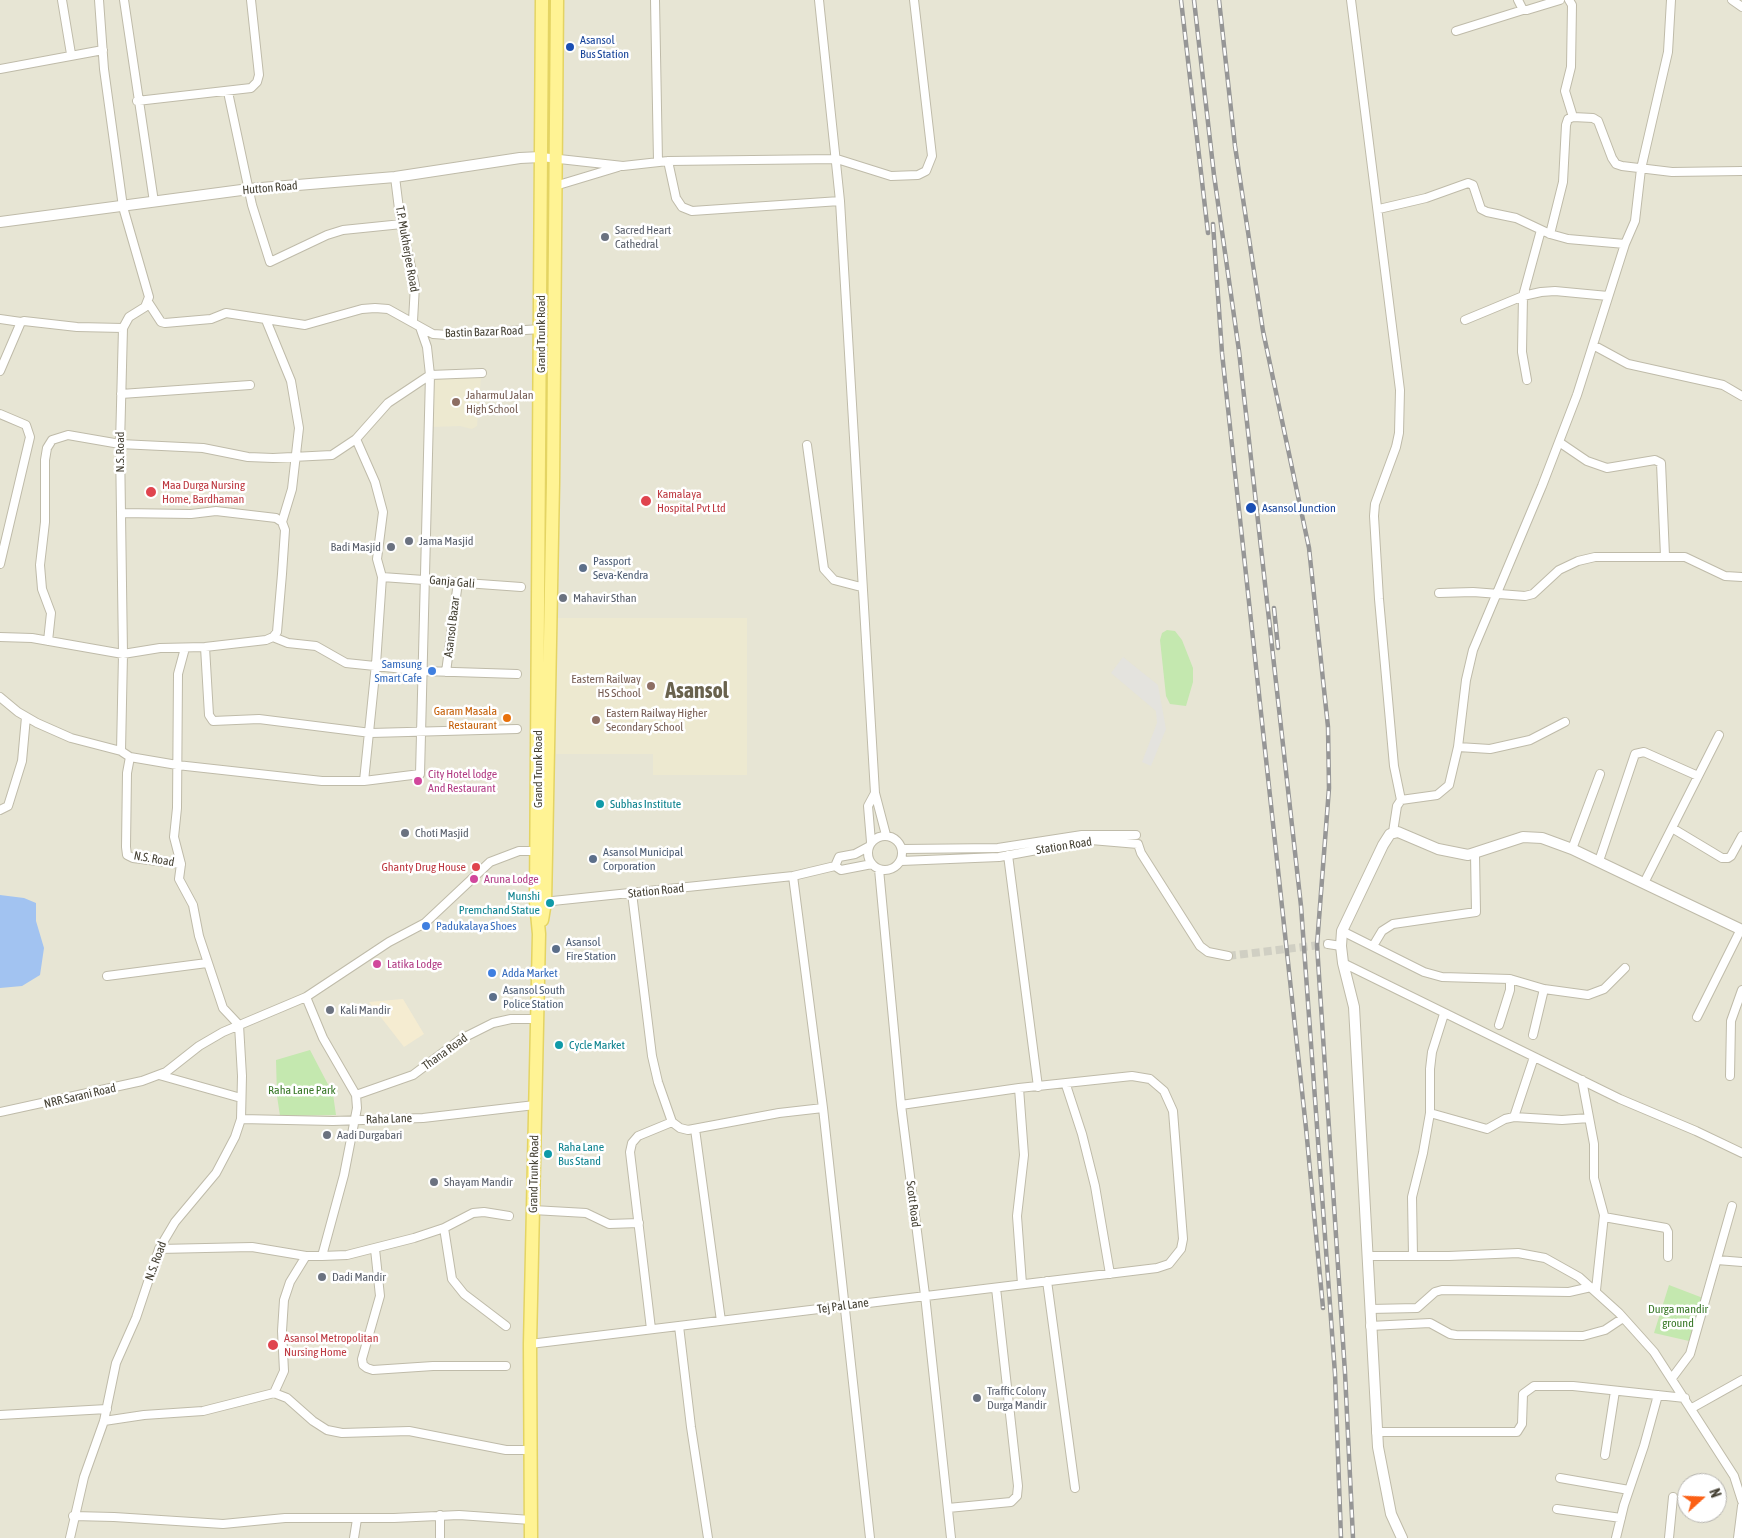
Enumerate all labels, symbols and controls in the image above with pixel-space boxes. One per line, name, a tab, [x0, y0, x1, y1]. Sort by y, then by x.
place label: Asansol Bus Station	[580, 33, 629, 61]
marker: Asansol Bus Station	[564, 41, 576, 53]
street label: Hutton Road	[242, 178, 298, 198]
street label: T.P. Mukherjee Road	[392, 205, 422, 293]
place label: Sacred Heart Cathedral	[615, 223, 671, 251]
marker: Sacred Heart Cathedral	[599, 231, 611, 243]
street label: Grand Trunk Road	[534, 295, 548, 373]
street label: Bastin Bazar Road	[445, 323, 523, 341]
place label: Jaharmul Jalan High School	[466, 388, 534, 416]
marker: Jaharmul Jalan High School	[450, 396, 462, 408]
street label: N.S. Road	[113, 432, 127, 472]
place label: Maa Durga Nursing Home, Bardhaman	[162, 478, 245, 506]
marker: Maa Durga Nursing Home, Bardhaman	[144, 485, 158, 499]
place label: Kamalaya Hospital Pvt Ltd	[657, 487, 726, 515]
marker: Kamalaya Hospital Pvt Ltd	[639, 494, 653, 508]
marker: Asansol Junction	[1244, 501, 1258, 515]
place label: Asansol Junction	[1262, 501, 1336, 515]
place label: Jama Masjid	[419, 534, 473, 548]
marker: Jama Masjid	[403, 535, 415, 547]
place label: Badi Masjid	[331, 540, 381, 554]
marker: Badi Masjid	[385, 541, 397, 553]
place label: Passport Seva-Kendra	[593, 554, 648, 582]
marker: Passport Seva-Kendra	[577, 562, 589, 574]
street label: Ganja Gali	[429, 573, 475, 591]
place label: Mahavir Sthan	[573, 591, 637, 605]
marker: Mahavir Sthan	[557, 592, 569, 604]
street label: Asansol Bazar	[441, 596, 463, 658]
place label: Samsung Smart Cafe	[374, 657, 422, 685]
marker: Samsung Smart Cafe	[426, 665, 438, 677]
place label: Eastern Railway HS School	[571, 672, 641, 700]
district label: Asansol	[665, 678, 729, 704]
marker: Eastern Railway HS School	[645, 680, 657, 692]
place label: Garam Masala Restaurant	[434, 704, 497, 732]
place label: Eastern Railway Higher Secondary School	[606, 706, 707, 734]
marker: Garam Masala Restaurant	[501, 712, 513, 724]
marker: Eastern Railway Higher Secondary School	[590, 714, 602, 726]
street label: Grand Trunk Road	[531, 730, 545, 808]
place label: City Hotel lodge And Restaurant	[428, 767, 497, 795]
marker: City Hotel lodge And Restaurant	[412, 775, 424, 787]
place label: Subhas Institute	[610, 797, 681, 811]
marker: Subhas Institute	[594, 798, 606, 810]
place label: Choti Masjid	[415, 826, 469, 840]
marker: Choti Masjid	[399, 827, 411, 839]
street label: Station Road	[1035, 834, 1093, 858]
place label: Asansol Municipal Corporation	[603, 845, 683, 873]
street label: N.S. Road	[133, 848, 175, 870]
marker: Asansol Municipal Corporation	[587, 853, 599, 865]
place label: Ghanty Drug House	[381, 860, 466, 874]
marker: Ghanty Drug House	[470, 861, 482, 873]
place label: Aruna Lodge	[484, 872, 539, 886]
marker: Aruna Lodge	[468, 873, 480, 885]
street label: Station Road	[627, 881, 685, 901]
place label: Munshi Premchand Statue	[459, 889, 540, 917]
marker: Munshi Premchand Statue	[544, 897, 556, 909]
place label: Padukalaya Shoes	[436, 919, 517, 933]
marker: Padukalaya Shoes	[420, 920, 432, 932]
place label: Asansol Fire Station	[566, 935, 616, 963]
marker: Asansol Fire Station	[550, 943, 562, 955]
place label: Latika Lodge	[387, 957, 442, 971]
marker: Latika Lodge	[371, 958, 383, 970]
place label: Adda Market	[502, 966, 558, 980]
marker: Adda Market	[486, 967, 498, 979]
place label: Asansol South Police Station	[503, 983, 565, 1011]
marker: Asansol South Police Station	[487, 991, 499, 1003]
place label: Kali Mandir	[340, 1003, 390, 1017]
marker: Kali Mandir	[324, 1004, 336, 1016]
street label: Thana Road	[420, 1031, 470, 1073]
place label: Cycle Market	[569, 1038, 625, 1052]
marker: Cycle Market	[553, 1039, 565, 1051]
street label: NRR Sarani Road	[43, 1081, 117, 1111]
park label: Raha Lane Park	[268, 1083, 336, 1097]
street label: Raha Lane	[366, 1111, 412, 1127]
place label: Aadi Durgabari	[337, 1128, 402, 1142]
marker: Aadi Durgabari	[321, 1129, 333, 1141]
street label: Grand Trunk Road	[526, 1135, 542, 1213]
place label: Raha Lane Bus Stand	[558, 1140, 604, 1168]
marker: Raha Lane Bus Stand	[542, 1148, 554, 1160]
place label: Shayam Mandir	[444, 1175, 513, 1189]
marker: Shayam Mandir	[428, 1176, 440, 1188]
street label: Scott Road	[903, 1180, 923, 1228]
street label: N.S. Road	[142, 1239, 170, 1283]
place label: Dadi Mandir	[332, 1270, 386, 1284]
marker: Dadi Mandir	[316, 1271, 328, 1283]
street label: Tej Pal Lane	[816, 1295, 870, 1317]
park label: Durga mandir ground	[1648, 1302, 1708, 1330]
place label: Asansol Metropolitan Nursing Home	[284, 1331, 378, 1359]
marker: Asansol Metropolitan Nursing Home	[266, 1338, 280, 1352]
place label: Traffic Colony Durga Mandir	[987, 1384, 1046, 1412]
marker: Traffic Colony Durga Mandir	[971, 1392, 983, 1404]
north arrow	[1677, 1473, 1727, 1523]
text: N	[1706, 1487, 1724, 1500]

